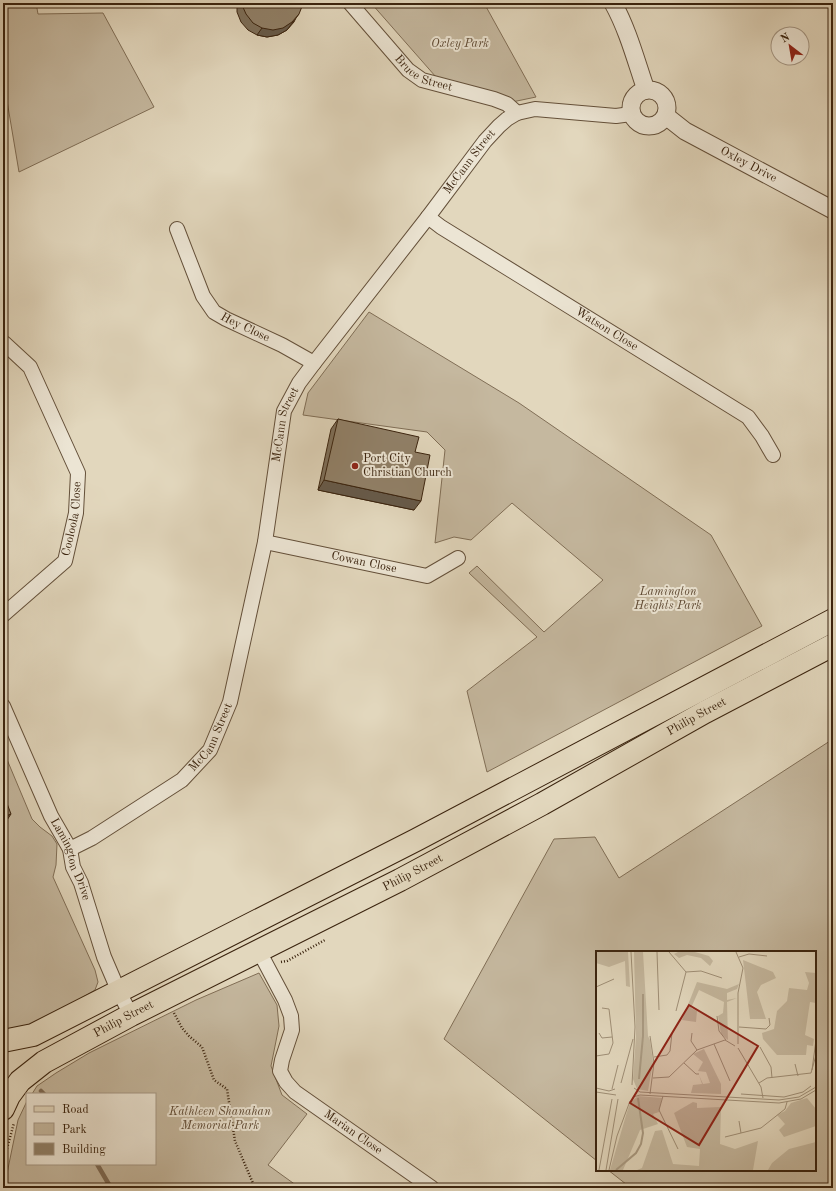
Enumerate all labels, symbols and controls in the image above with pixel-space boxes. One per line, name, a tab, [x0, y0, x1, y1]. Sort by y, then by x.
north arrow	[770, 26, 810, 66]
text: N	[779, 32, 793, 46]
park label: Oxley Park	[431, 38, 489, 50]
street label: Bruce Street	[392, 53, 453, 94]
street label: McCann Street	[441, 127, 498, 196]
street label: Oxley Drive	[718, 145, 779, 185]
street label: Watson Close	[573, 306, 640, 353]
street label: Hey Close	[218, 311, 272, 345]
street label: McCann Street	[271, 385, 302, 463]
place label: Port City Christian Church	[363, 453, 452, 479]
marker: Port City Christian Church	[350, 461, 360, 471]
street label: Cooloola Close	[60, 481, 84, 558]
street label: Cowan Close	[330, 550, 398, 576]
park label: Lamington Heights Park	[633, 586, 702, 612]
street label: Philip Street	[665, 696, 728, 738]
street label: McCann Street	[187, 702, 235, 774]
street label: Lamington Drive	[48, 816, 92, 902]
street label: Philip Street	[381, 852, 445, 894]
inset map	[596, 951, 816, 1171]
street label: Philip Street	[92, 999, 156, 1040]
legend	[26, 1093, 156, 1165]
text: Road	[62, 1104, 89, 1116]
park label: Kathleen Shanahan Memorial Park	[168, 1106, 271, 1132]
street label: Marian Close	[322, 1108, 384, 1157]
text: Park	[62, 1124, 87, 1136]
text: Building	[62, 1144, 106, 1156]

